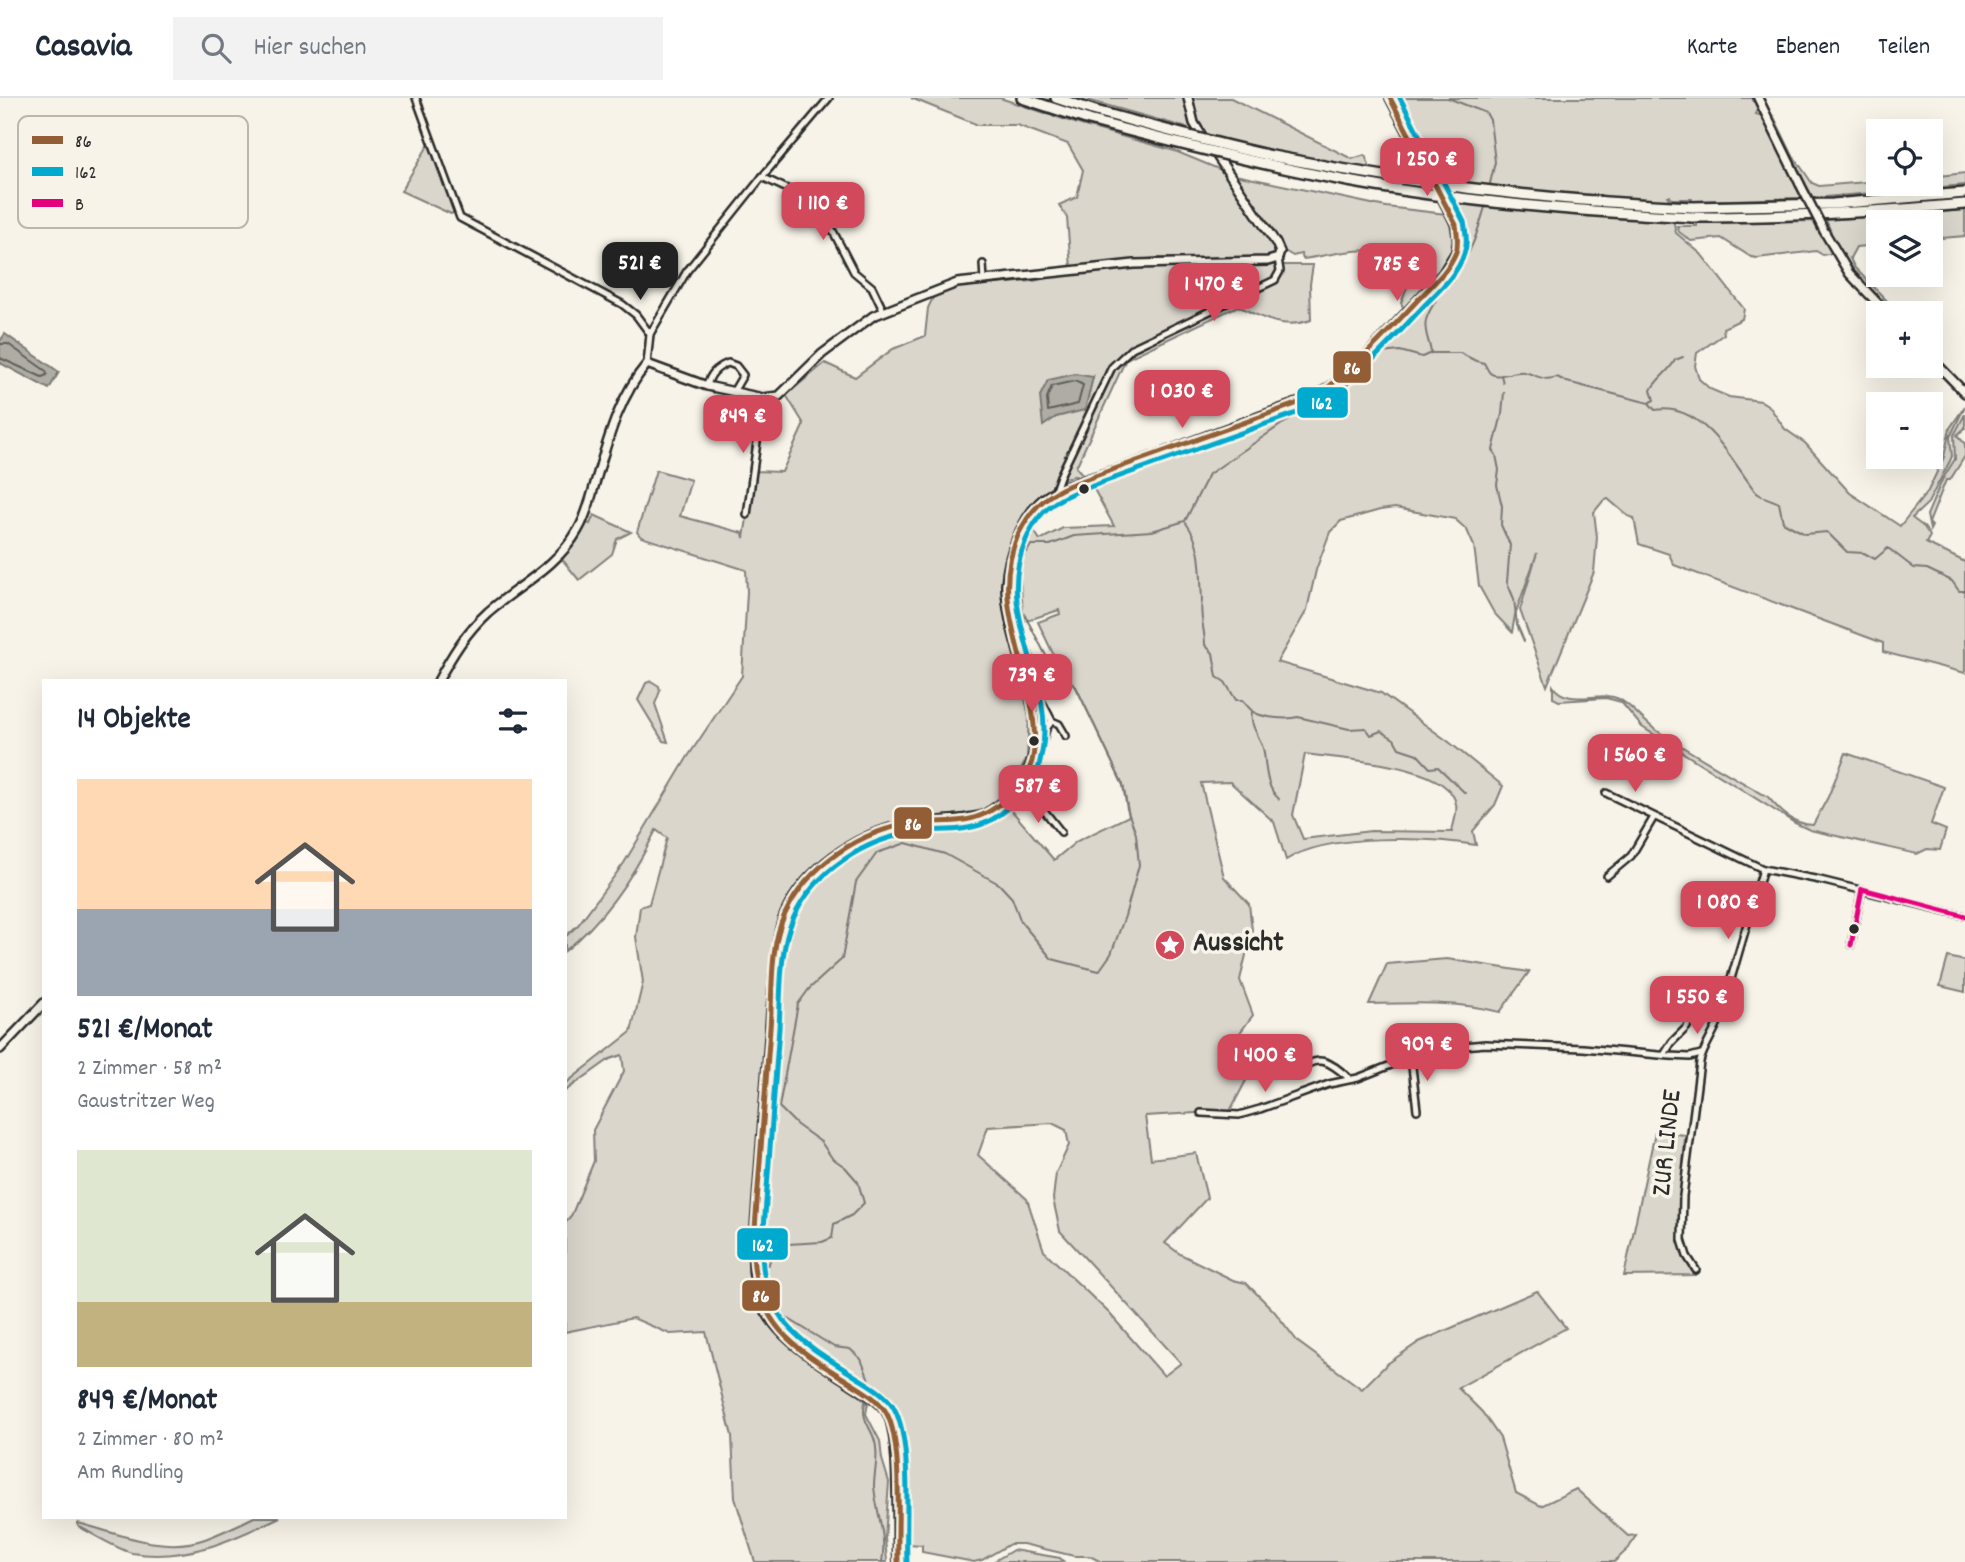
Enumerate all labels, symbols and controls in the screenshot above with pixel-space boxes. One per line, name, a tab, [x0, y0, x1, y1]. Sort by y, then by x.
search box	[173, 17, 663, 80]
text: Casavia	[35, 25, 131, 72]
icon: search	[197, 29, 235, 67]
text: Hier suchen	[253, 30, 367, 67]
text: Karte	[1687, 31, 1737, 65]
text: Ebenen	[1775, 31, 1840, 65]
text: Teilen	[1878, 31, 1930, 65]
legend	[18, 116, 248, 228]
map controls	[1866, 119, 1943, 469]
button: locate	[1866, 119, 1943, 196]
text: 86	[75, 130, 92, 157]
pin: 1 250 €	[1362, 139, 1492, 198]
text: 1 250 €	[1396, 144, 1458, 177]
text: 162	[75, 161, 97, 188]
pin: 1 110 €	[758, 183, 888, 242]
text: 1 110 €	[797, 188, 849, 221]
text: B	[75, 193, 84, 220]
button: layers	[1866, 210, 1943, 287]
pin: 521 €	[591, 242, 689, 302]
pin: 785 €	[1348, 244, 1446, 303]
text: 521 €	[618, 248, 662, 281]
text: 785 €	[1374, 249, 1420, 282]
pin: 1 470 €	[1149, 264, 1279, 323]
text: 1 470 €	[1184, 269, 1244, 302]
button: +	[1866, 301, 1943, 378]
line badge: 86	[1332, 350, 1372, 384]
text: 86	[1344, 357, 1360, 384]
pin: 1 030 €	[1117, 370, 1247, 430]
text: 1 030 €	[1150, 376, 1214, 409]
line badge: 162	[1296, 386, 1349, 419]
text: 162	[1311, 392, 1333, 419]
button: −	[1866, 392, 1943, 469]
pin: 849 €	[694, 396, 792, 455]
text: 849 €	[719, 401, 767, 434]
unlabelled marker	[1077, 482, 1091, 496]
pin: 739 €	[983, 654, 1081, 714]
text: 739 €	[1008, 660, 1056, 693]
text: 14 Objekte	[77, 700, 191, 743]
icon: filters	[494, 702, 532, 740]
unlabelled marker	[1027, 734, 1041, 748]
pin: 1 560 €	[1570, 734, 1700, 794]
text: 1 560 €	[1604, 740, 1666, 773]
pin: 587 €	[989, 766, 1087, 825]
text: 587 €	[1015, 771, 1061, 804]
line badge: 86	[893, 806, 933, 840]
text: 86	[905, 813, 921, 840]
icon: home	[242, 824, 368, 950]
pin: 1 080 €	[1663, 882, 1793, 941]
text: 1 080 €	[1697, 887, 1759, 920]
unlabelled marker	[1847, 922, 1861, 936]
place label: Aussicht	[1193, 925, 1284, 965]
place icon: Aussicht	[1153, 928, 1187, 962]
pin: 1 550 €	[1632, 976, 1762, 1036]
text: 1 550 €	[1666, 982, 1728, 1015]
text: 521 €/Monat	[77, 1010, 213, 1053]
pin: 909 €	[1378, 1024, 1476, 1083]
text: 909 €	[1401, 1029, 1453, 1062]
pin: 1 400 €	[1200, 1034, 1330, 1094]
text: 1 400 €	[1233, 1040, 1297, 1073]
text: 2 Zimmer · 58 m²	[77, 1053, 222, 1086]
text: Gaustritzer Weg	[77, 1086, 215, 1119]
street label: ZUR LINDE	[1644, 1087, 1695, 1198]
icon: home	[242, 1195, 368, 1321]
line badge: 162	[736, 1227, 789, 1261]
text: 162	[752, 1234, 774, 1261]
line badge: 86	[741, 1279, 781, 1312]
text: 86	[753, 1285, 769, 1312]
text: 849 €/Monat	[77, 1381, 217, 1424]
text: 2 Zimmer · 80 m²	[77, 1424, 224, 1457]
text: Am Rundling	[77, 1457, 184, 1490]

